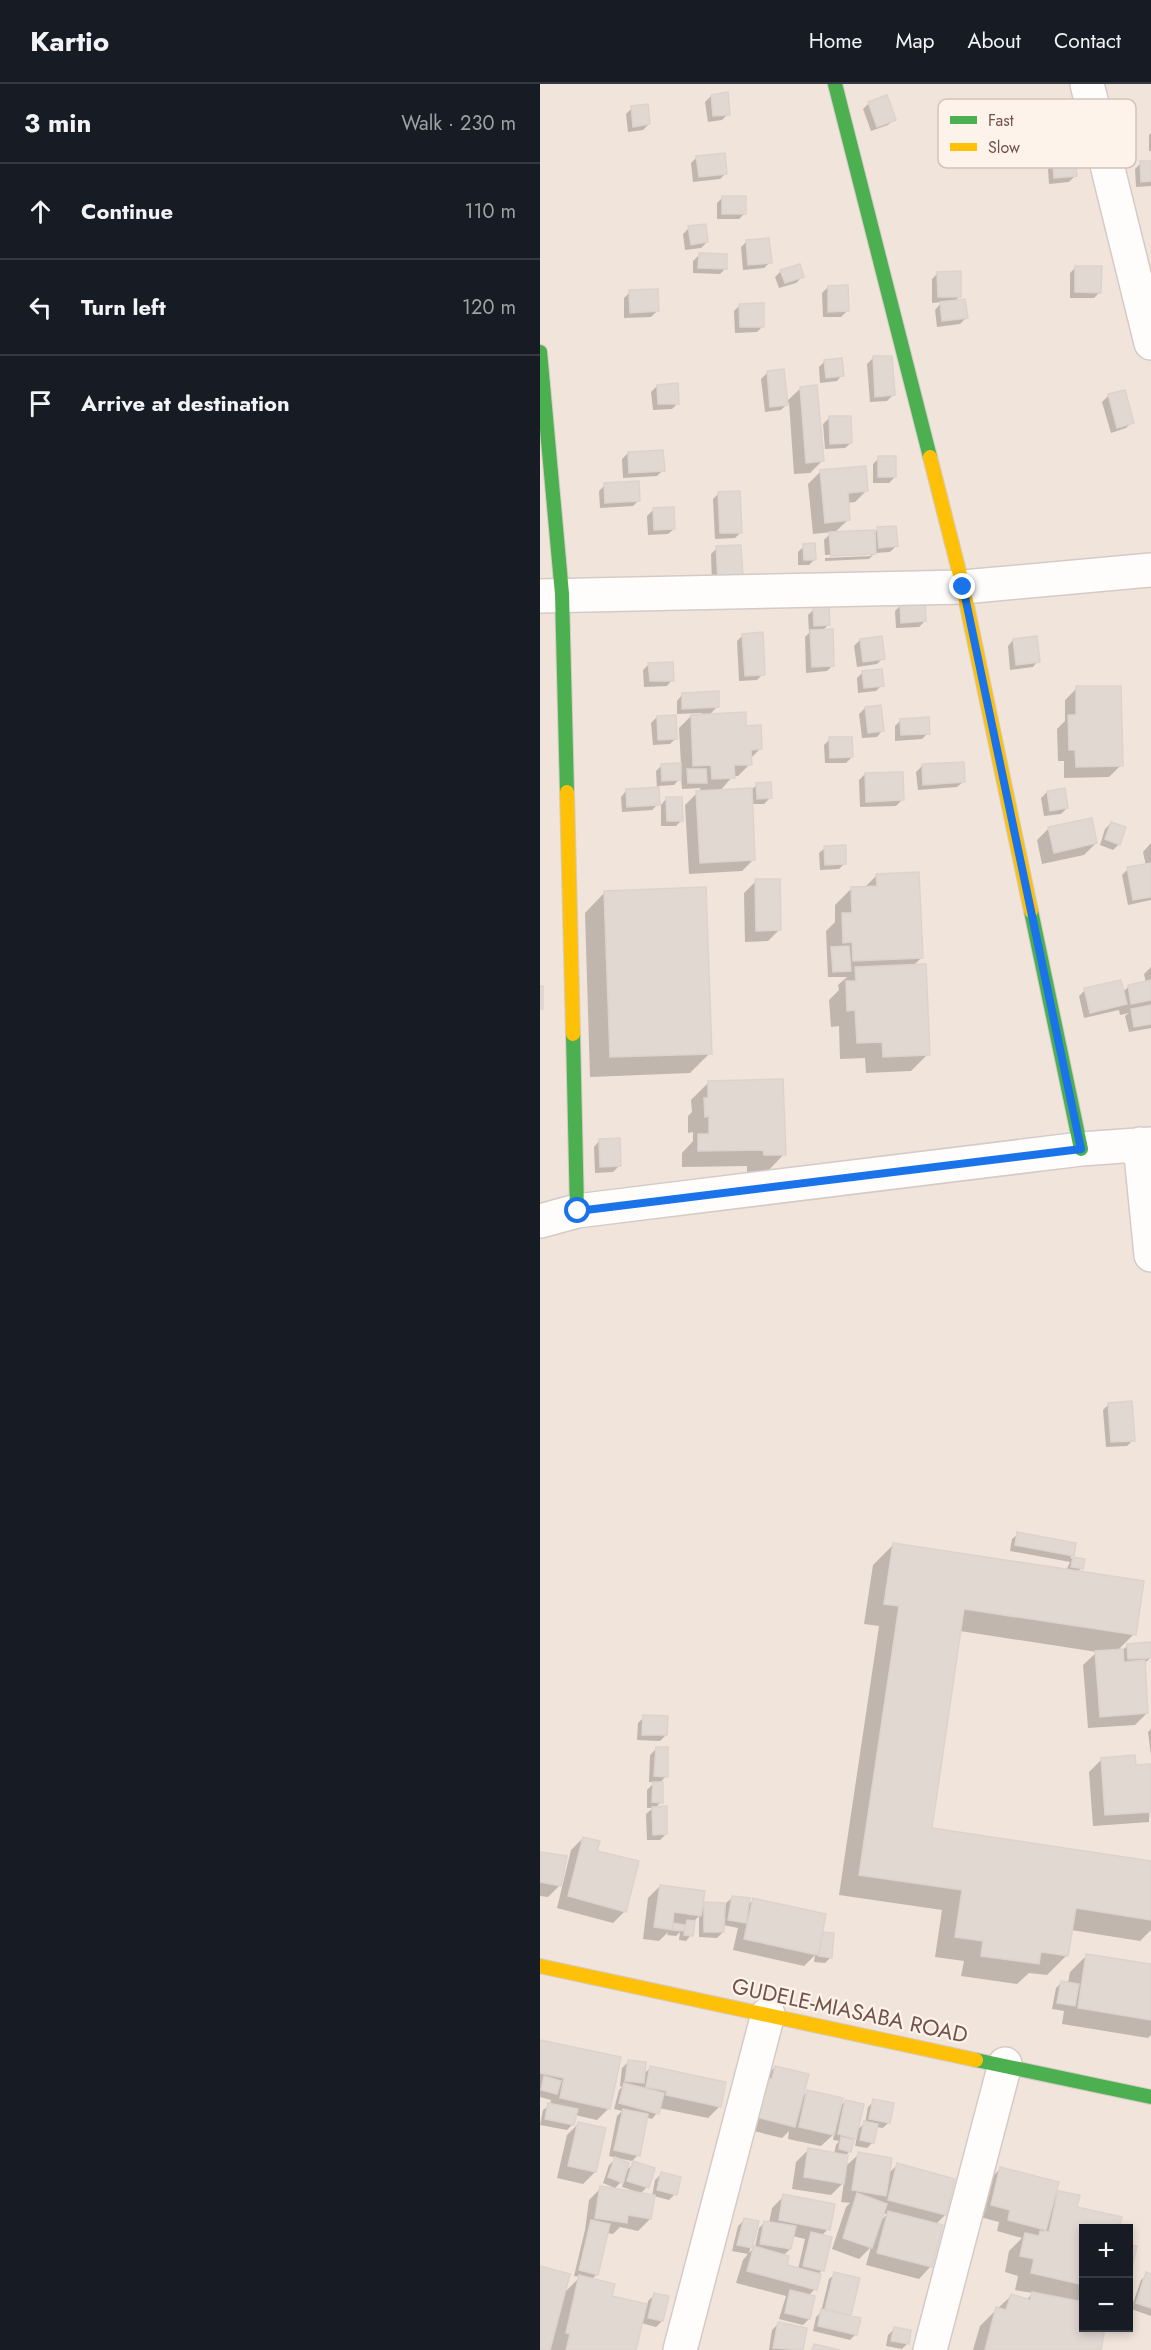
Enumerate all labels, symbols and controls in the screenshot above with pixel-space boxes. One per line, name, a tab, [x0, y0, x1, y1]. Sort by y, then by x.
text: Kartio	[30, 21, 109, 62]
text: Home	[809, 26, 862, 56]
text: Map	[895, 26, 935, 56]
text: About	[968, 26, 1021, 56]
text: Contact	[1054, 26, 1121, 56]
legend	[938, 99, 1136, 168]
text: 3 min	[24, 104, 91, 142]
text: Walk · 230 m	[401, 109, 516, 138]
text: Fast	[988, 109, 1014, 132]
text: Slow	[988, 136, 1020, 159]
icon: ahead	[24, 195, 57, 228]
text: Continue	[81, 195, 173, 227]
text: 110 m	[464, 197, 516, 226]
icon: left	[24, 291, 57, 324]
text: Turn left	[81, 291, 166, 323]
text: 120 m	[462, 293, 516, 322]
icon: arrive	[24, 387, 57, 420]
text: Arrive at destination	[81, 387, 290, 419]
route end	[949, 573, 975, 599]
route start	[564, 1197, 590, 1223]
street label: GUDELE-MIASABA ROAD	[729, 1969, 971, 2051]
map controls	[1079, 2224, 1133, 2332]
button: +	[1079, 2224, 1133, 2278]
button: −	[1079, 2278, 1133, 2332]

